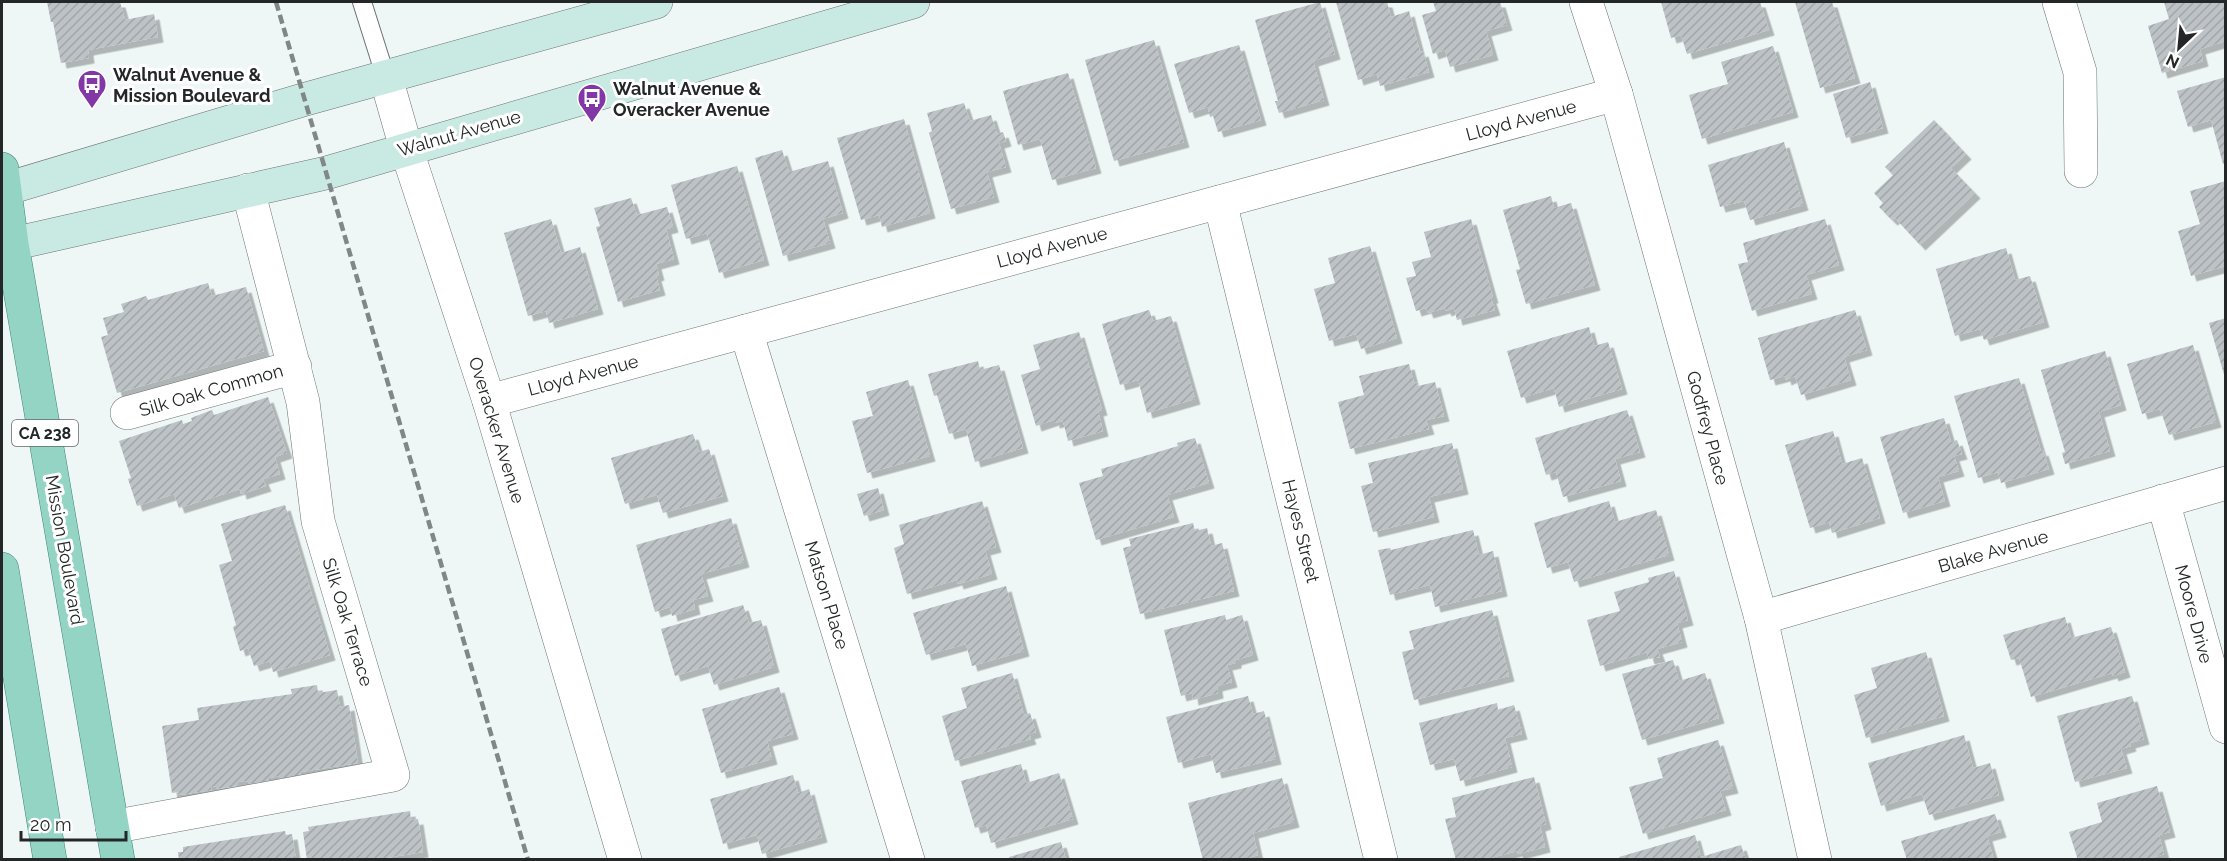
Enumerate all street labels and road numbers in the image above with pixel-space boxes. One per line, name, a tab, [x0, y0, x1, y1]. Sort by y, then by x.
street label: Lloyd Avenue	[1463, 95, 1579, 145]
street label: Walnut Avenue	[395, 105, 523, 161]
street label: Lloyd Avenue	[994, 222, 1110, 272]
street label: Lloyd Avenue	[525, 350, 641, 400]
street label: Overacker Avenue	[465, 354, 529, 506]
street label: Silk Oak Common	[137, 359, 285, 421]
street label: Godfrey Place	[1683, 369, 1733, 488]
road number: CA 238	[12, 420, 78, 446]
street label: Mission Boulevard	[41, 473, 89, 627]
street label: Hayes Street	[1278, 477, 1324, 585]
street label: Blake Avenue	[1936, 525, 2051, 577]
street label: Matson Place	[801, 538, 854, 652]
street label: Silk Oak Terrace	[319, 555, 378, 689]
street label: Moore Drive	[2171, 562, 2217, 666]

